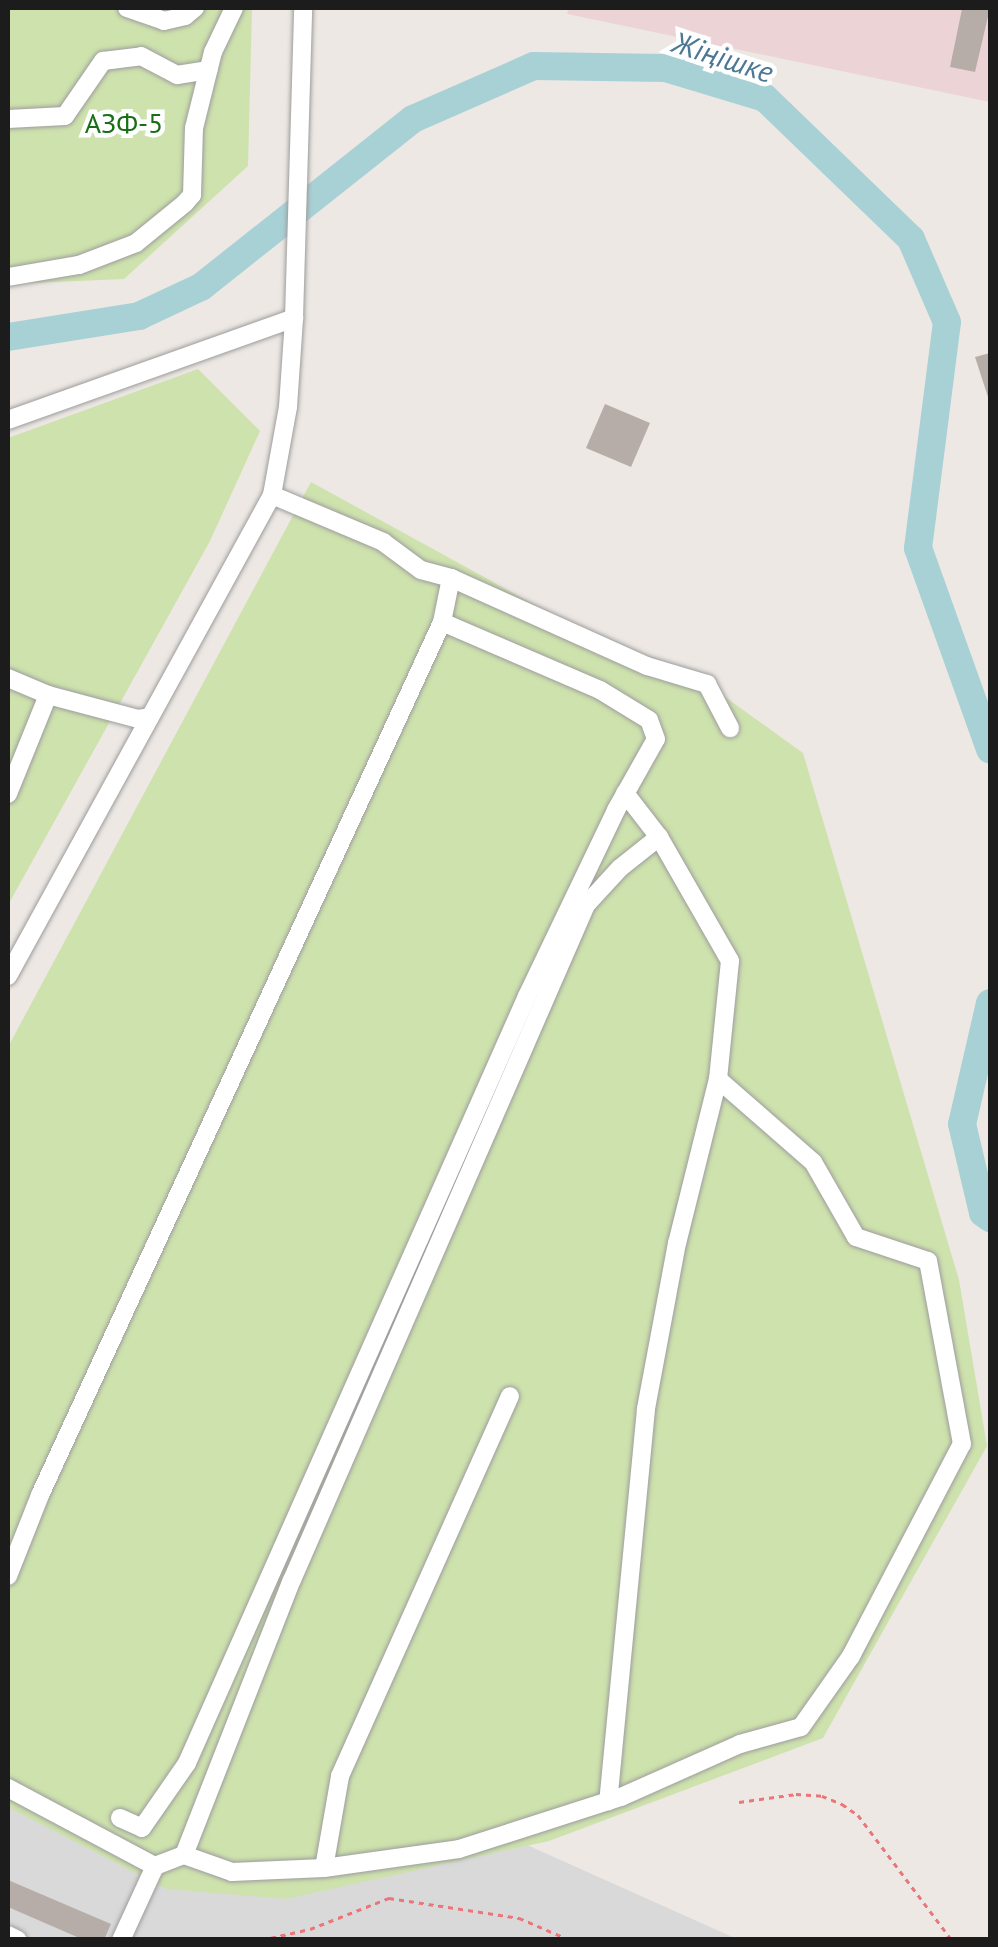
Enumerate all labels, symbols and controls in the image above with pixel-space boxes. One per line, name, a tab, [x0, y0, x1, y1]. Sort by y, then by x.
water label: Жіңішке	[668, 24, 778, 90]
park label: АЗФ-5	[85, 106, 163, 140]

